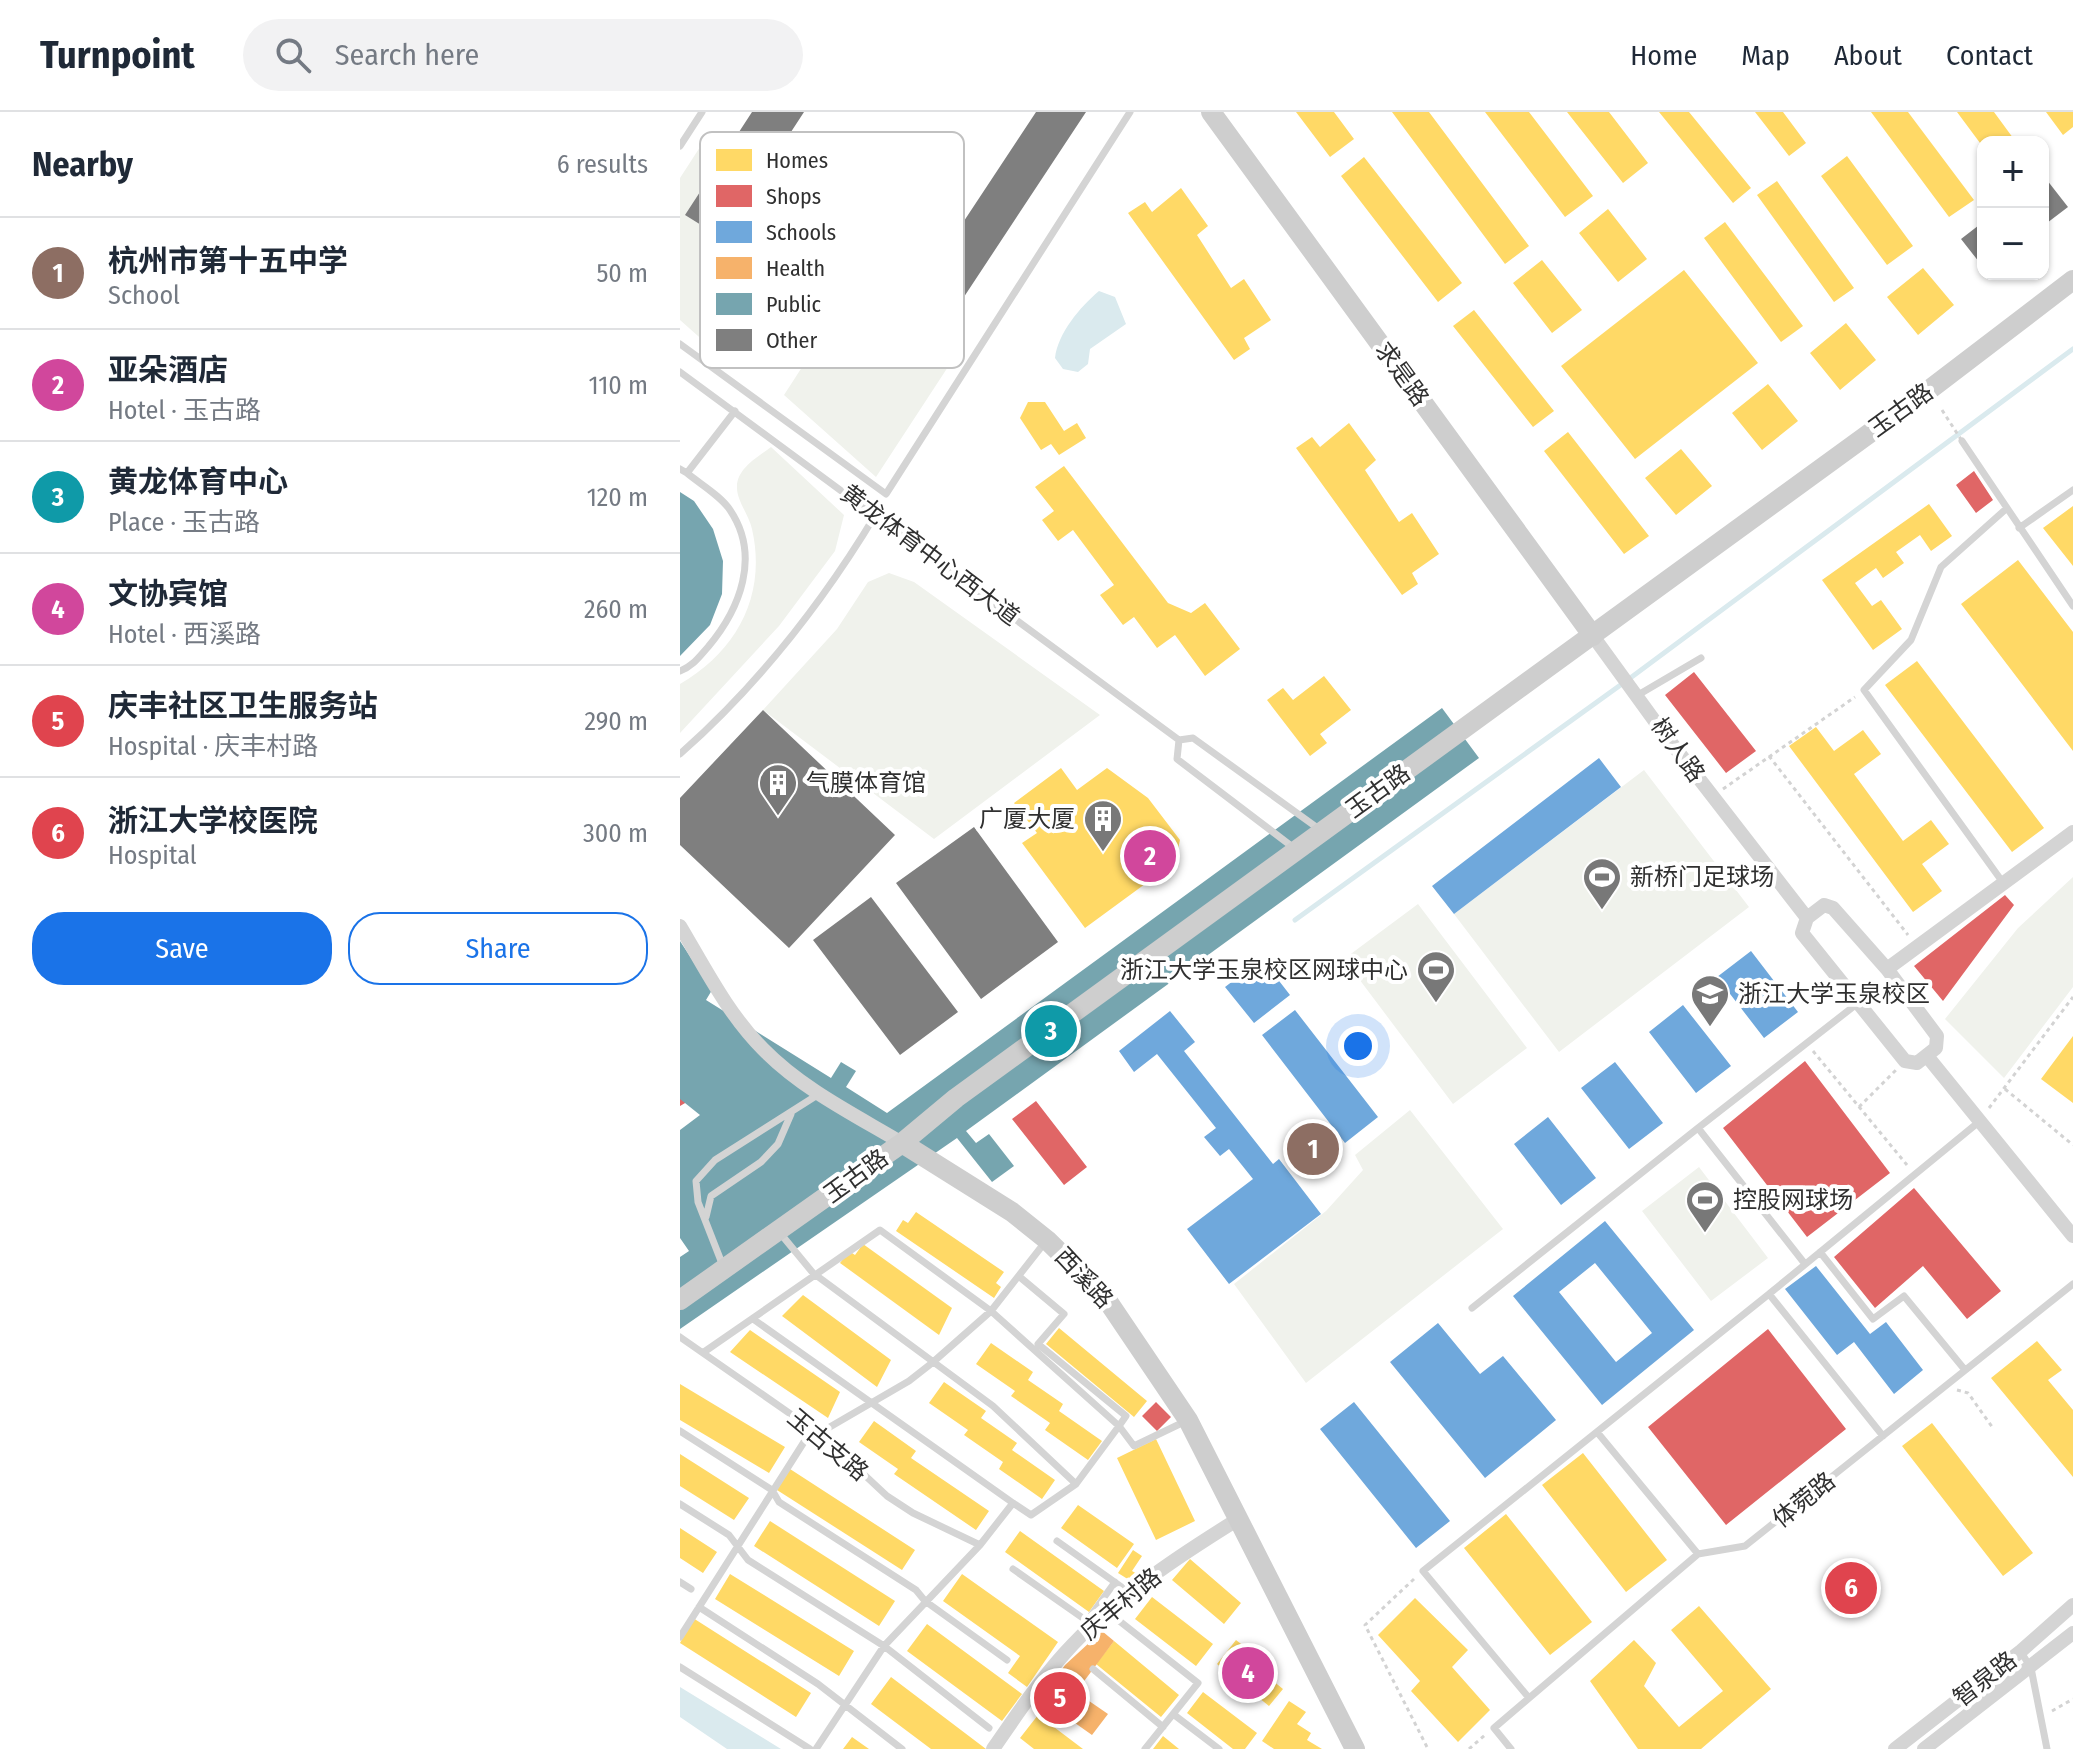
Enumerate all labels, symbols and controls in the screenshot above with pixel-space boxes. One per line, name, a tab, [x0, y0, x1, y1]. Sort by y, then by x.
search box	[243, 19, 803, 91]
text: Turnpoint	[40, 32, 195, 78]
icon: search	[271, 33, 315, 77]
text: Search here	[335, 37, 479, 73]
text: Home	[1630, 39, 1697, 72]
text: Map	[1741, 39, 1790, 72]
text: About	[1834, 39, 1902, 72]
text: Contact	[1946, 39, 2033, 72]
legend	[700, 132, 964, 368]
map controls	[1977, 136, 2049, 280]
button: +	[1977, 136, 2049, 208]
text: Nearby	[32, 144, 133, 185]
text: Homes	[766, 147, 828, 174]
text: 6 results	[557, 149, 648, 180]
text: Shops	[766, 183, 821, 210]
button: −	[1977, 208, 2049, 280]
text: Schools	[766, 219, 836, 246]
text: 杭州市第十五中学	[108, 243, 348, 279]
text: Health	[766, 255, 825, 282]
text: 1	[53, 258, 64, 289]
text: 50 m	[596, 258, 648, 289]
text: School	[108, 280, 180, 311]
text: Public	[766, 291, 822, 318]
text: Other	[766, 327, 817, 354]
street label: 求是路	[1370, 337, 1434, 411]
text: 亚朵酒店	[108, 352, 228, 388]
text: 2	[52, 370, 64, 401]
text: 110 m	[588, 370, 648, 401]
street label: 玉古路	[1864, 378, 1938, 442]
text: Hotel · 玉古路	[108, 395, 261, 426]
text: 黄龙体育中心	[108, 464, 288, 500]
street label: 黄龙体育中心西大道	[835, 479, 1025, 631]
text: 3	[52, 482, 64, 513]
text: 120 m	[587, 482, 648, 513]
text: Place · 玉古路	[108, 507, 260, 538]
text: 文协宾馆	[108, 576, 228, 612]
text: 4	[51, 594, 65, 625]
text: 260 m	[584, 594, 648, 625]
text: Hotel · 西溪路	[108, 619, 261, 650]
text: 庆丰社区卫生服务站	[108, 688, 378, 724]
text: 5	[52, 706, 64, 737]
text: 290 m	[584, 706, 648, 737]
street label: 树人路	[1646, 713, 1710, 787]
text: Hospital · 庆丰村路	[108, 731, 318, 762]
street label: 玉古路	[1341, 759, 1415, 823]
building icon: 气膜体育馆	[757, 762, 799, 817]
place label: 气膜体育馆	[806, 769, 926, 797]
building icon: 广厦大厦	[1082, 798, 1124, 853]
text: 浙江大学校医院	[108, 803, 318, 839]
place label: 广厦大厦	[979, 805, 1075, 833]
text: 6	[51, 818, 65, 849]
text: 300 m	[583, 818, 648, 849]
pin: 2	[1124, 826, 1176, 886]
text: Hospital	[108, 840, 197, 871]
sports icon: 新桥门足球场	[1581, 856, 1623, 911]
place label: 新桥门足球场	[1630, 863, 1774, 891]
button: Save	[32, 912, 332, 985]
button: Share	[348, 912, 648, 985]
sports icon: 浙江大学玉泉校区网球中心	[1415, 949, 1457, 1004]
place label: 浙江大学玉泉校区网球中心	[1120, 956, 1408, 984]
school or university icon: 浙江大学玉泉校区	[1689, 973, 1731, 1028]
place label: 浙江大学玉泉校区	[1738, 980, 1930, 1008]
pin: 3	[1025, 1001, 1077, 1061]
your location	[1338, 1026, 1378, 1066]
pin: 1	[1287, 1119, 1339, 1179]
street label: 玉古路	[819, 1144, 893, 1208]
sports icon: 控股网球场	[1684, 1179, 1726, 1234]
place label: 控股网球场	[1733, 1186, 1853, 1214]
street label: 西溪路	[1049, 1242, 1119, 1314]
street label: 玉古支路	[782, 1403, 874, 1487]
street label: 体菀路	[1767, 1466, 1841, 1534]
pin: 6	[1825, 1558, 1877, 1618]
street label: 庆丰村路	[1075, 1562, 1167, 1646]
pin: 4	[1222, 1643, 1274, 1703]
street label: 智泉路	[1948, 1646, 2022, 1712]
pin: 5	[1034, 1668, 1086, 1728]

